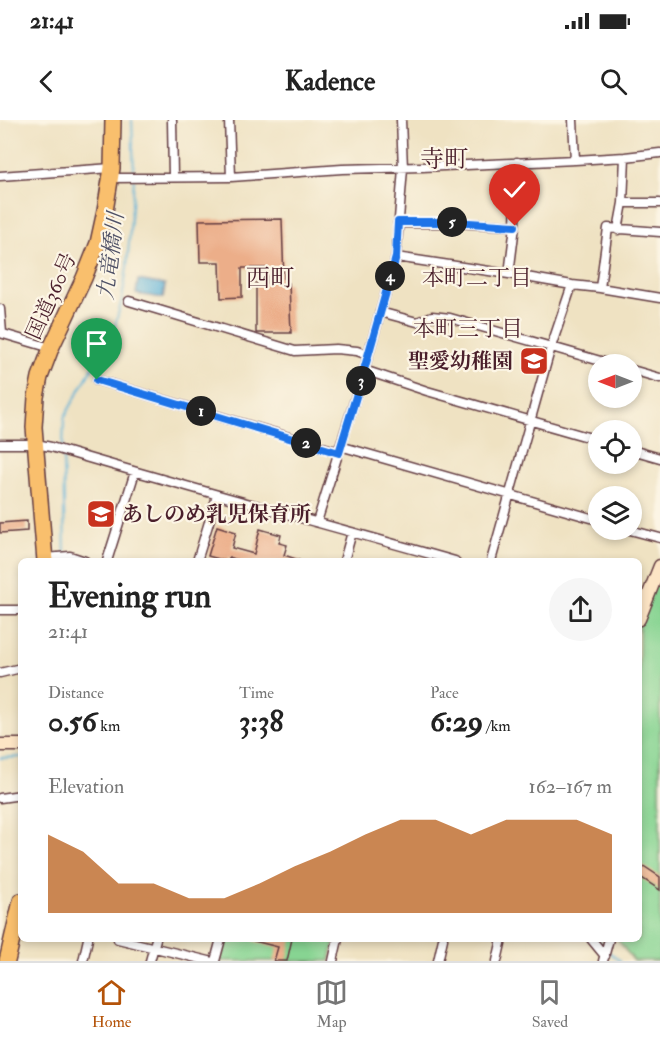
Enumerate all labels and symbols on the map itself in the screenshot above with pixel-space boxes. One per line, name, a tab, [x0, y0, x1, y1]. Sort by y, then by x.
district label: 寺町	[420, 144, 468, 175]
pin	[489, 164, 540, 226]
pin: 5	[437, 207, 467, 237]
water label: 九竜橋川	[92, 209, 130, 302]
street label: 国道360号	[20, 248, 83, 344]
pin: 4	[375, 261, 405, 291]
district label: 西町	[246, 263, 294, 294]
district label: 本町二丁目	[422, 264, 532, 292]
district label: 本町三丁目	[413, 315, 523, 343]
pin	[71, 318, 122, 380]
school or university icon: 聖愛幼稚園	[518, 345, 550, 377]
place label: 聖愛幼稚園	[408, 348, 513, 375]
north arrow	[588, 354, 642, 408]
pin: 3	[346, 366, 376, 396]
pin: 1	[186, 396, 216, 426]
pin: 2	[291, 428, 321, 458]
school or university icon: あしのめ乳児保育所	[85, 498, 117, 530]
place label: あしのめ乳児保育所	[122, 501, 311, 528]

